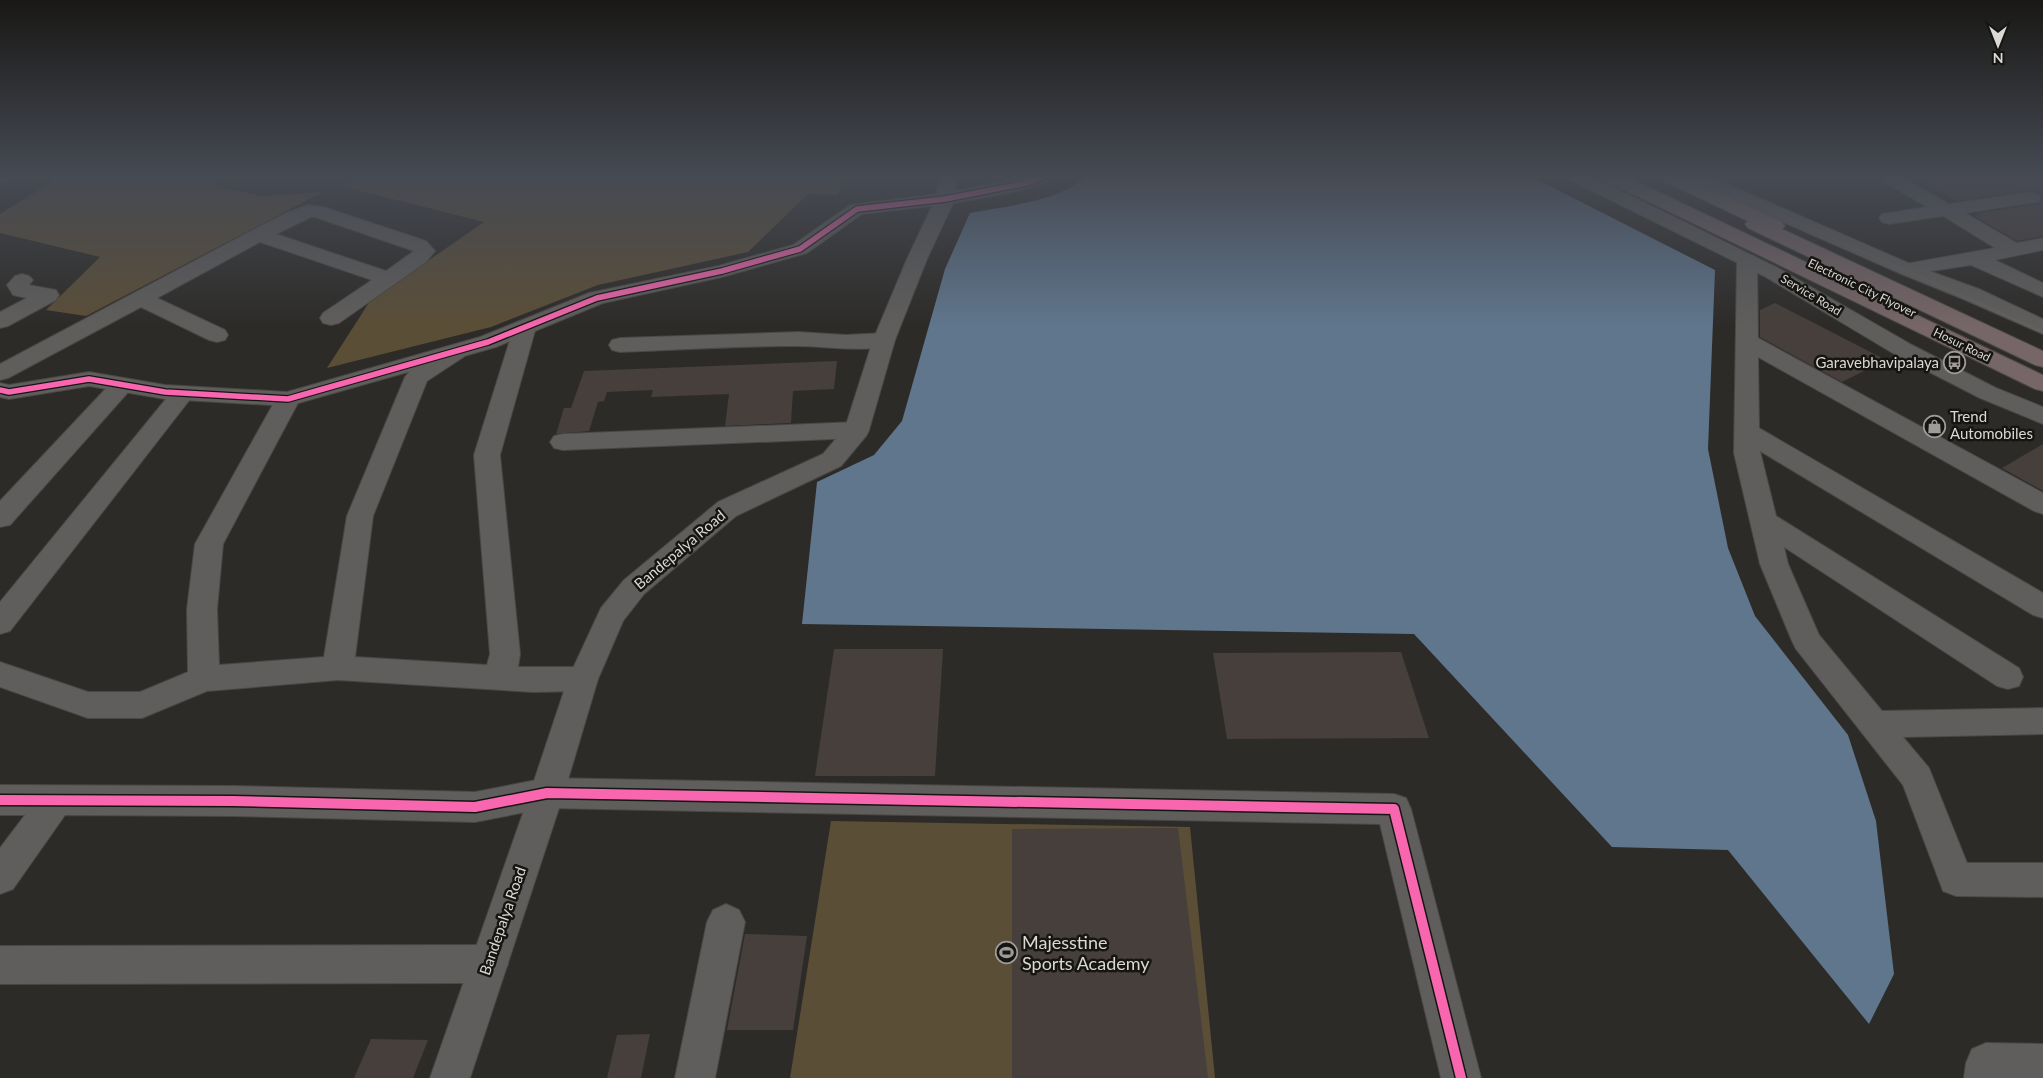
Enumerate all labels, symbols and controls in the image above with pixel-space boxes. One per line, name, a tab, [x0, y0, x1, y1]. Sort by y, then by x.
north arrow	[1973, 20, 2023, 70]
text: N	[1993, 50, 2003, 67]
street label: Electronic City Flyover	[1806, 255, 1919, 321]
street label: Service Road	[1778, 271, 1844, 318]
street label: Hosur Road	[1931, 324, 1993, 365]
bus stop icon: Garavebhavipalaya	[1943, 351, 1967, 375]
place label: Garavebhavipalaya	[1815, 353, 1939, 371]
place label: Trend Automobiles	[1950, 407, 2033, 442]
shop icon: Trend Automobiles	[1922, 414, 1946, 438]
street label: Bandepalya Road	[630, 506, 729, 593]
street label: Bandepalya Road	[475, 864, 529, 977]
place label: Majesstine Sports Academy	[1022, 931, 1150, 974]
sports icon: Majesstine Sports Academy	[994, 941, 1018, 965]

